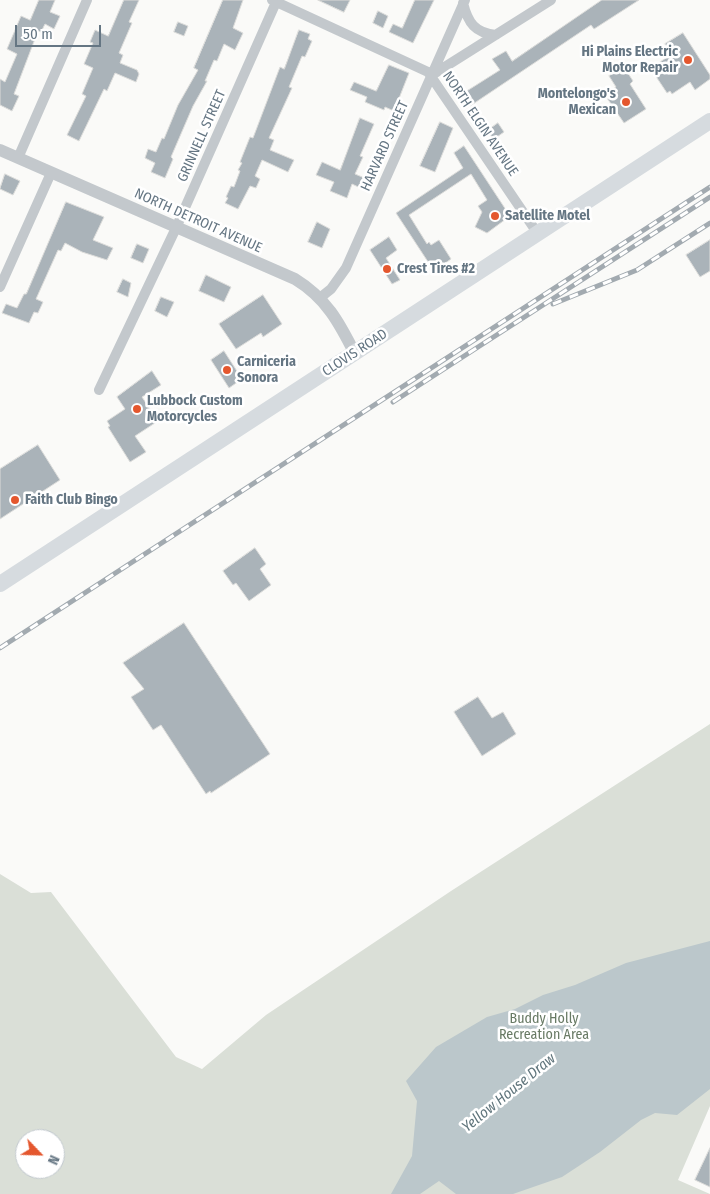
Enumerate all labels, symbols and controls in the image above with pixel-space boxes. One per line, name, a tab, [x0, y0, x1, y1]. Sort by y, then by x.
scale bar	[18, 15, 104, 47]
text: 50 m	[23, 25, 53, 43]
place label: Hi Plains Electric Motor Repair	[582, 44, 678, 76]
marker: Hi Plains Electric Motor Repair	[682, 54, 694, 66]
street label: NORTH ELGIN AVENUE	[439, 68, 521, 180]
place label: Montelongo's Mexican	[538, 86, 616, 118]
street label: GRINNELL STREET	[174, 87, 230, 185]
marker: Montelongo's Mexican	[620, 96, 632, 108]
street label: HARVARD STREET	[358, 98, 412, 194]
street label: NORTH DETROIT AVENUE	[132, 185, 264, 257]
place label: Satellite Motel	[505, 208, 590, 224]
marker: Satellite Motel	[489, 210, 501, 222]
place label: Crest Tires #2	[397, 261, 475, 277]
marker: Crest Tires #2	[381, 263, 393, 275]
street label: CLOVIS ROAD	[319, 326, 391, 380]
place label: Carniceria Sonora	[237, 354, 296, 387]
marker: Carniceria Sonora	[221, 364, 233, 376]
place label: Lubbock Custom Motorcycles	[147, 393, 243, 426]
marker: Lubbock Custom Motorcycles	[131, 403, 143, 415]
place label: Faith Club Bingo	[25, 492, 118, 508]
marker: Faith Club Bingo	[9, 494, 21, 506]
park label: Buddy Holly Recreation Area	[499, 1011, 589, 1044]
water label: Yellow House Draw	[459, 1050, 559, 1136]
north arrow	[15, 1129, 65, 1179]
text: N	[44, 1153, 63, 1167]

